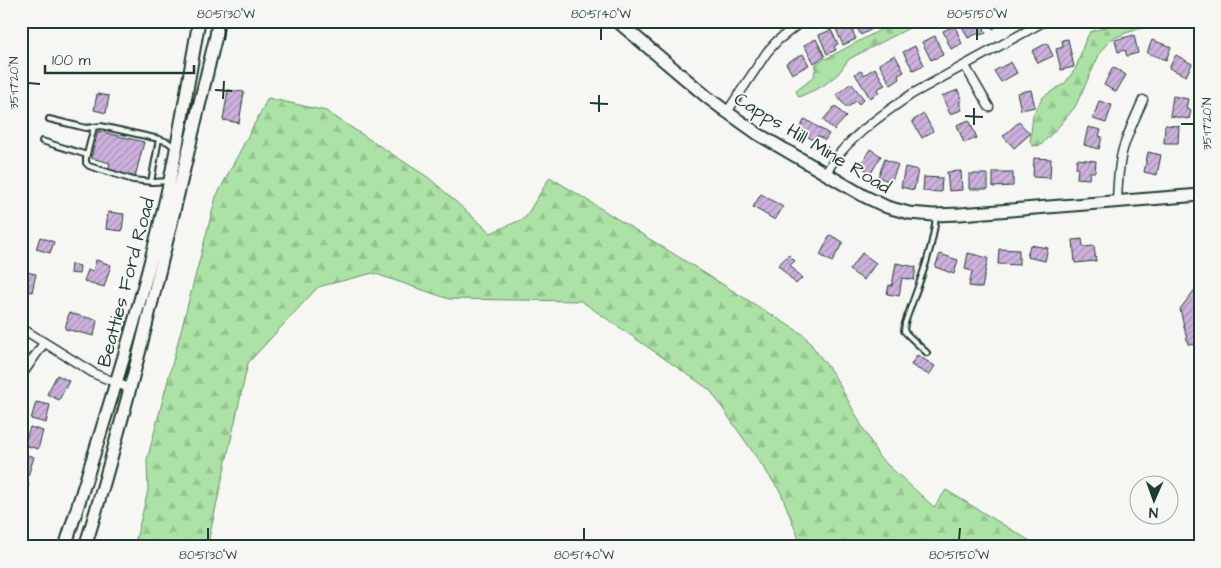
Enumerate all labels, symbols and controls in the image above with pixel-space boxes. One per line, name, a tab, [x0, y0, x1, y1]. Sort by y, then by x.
text: 80°51'30"W	[197, 6, 256, 23]
text: 80°51'40"W	[571, 6, 632, 23]
text: 80°51'50"W	[947, 6, 1008, 23]
scale bar	[45, 42, 194, 74]
text: 100 m	[52, 50, 91, 71]
text: 35°17'20"N	[6, 56, 23, 109]
street label: Capps Hill Mine Road	[729, 86, 896, 201]
text: 35°17'20"N	[1199, 97, 1216, 150]
street label: Beatties Ford Road	[91, 194, 162, 370]
north arrow	[1128, 476, 1178, 526]
text: N	[1149, 502, 1158, 522]
text: 80°51'30"W	[179, 547, 238, 564]
text: 80°51'40"W	[554, 547, 615, 564]
text: 80°51'50"W	[929, 547, 990, 564]

